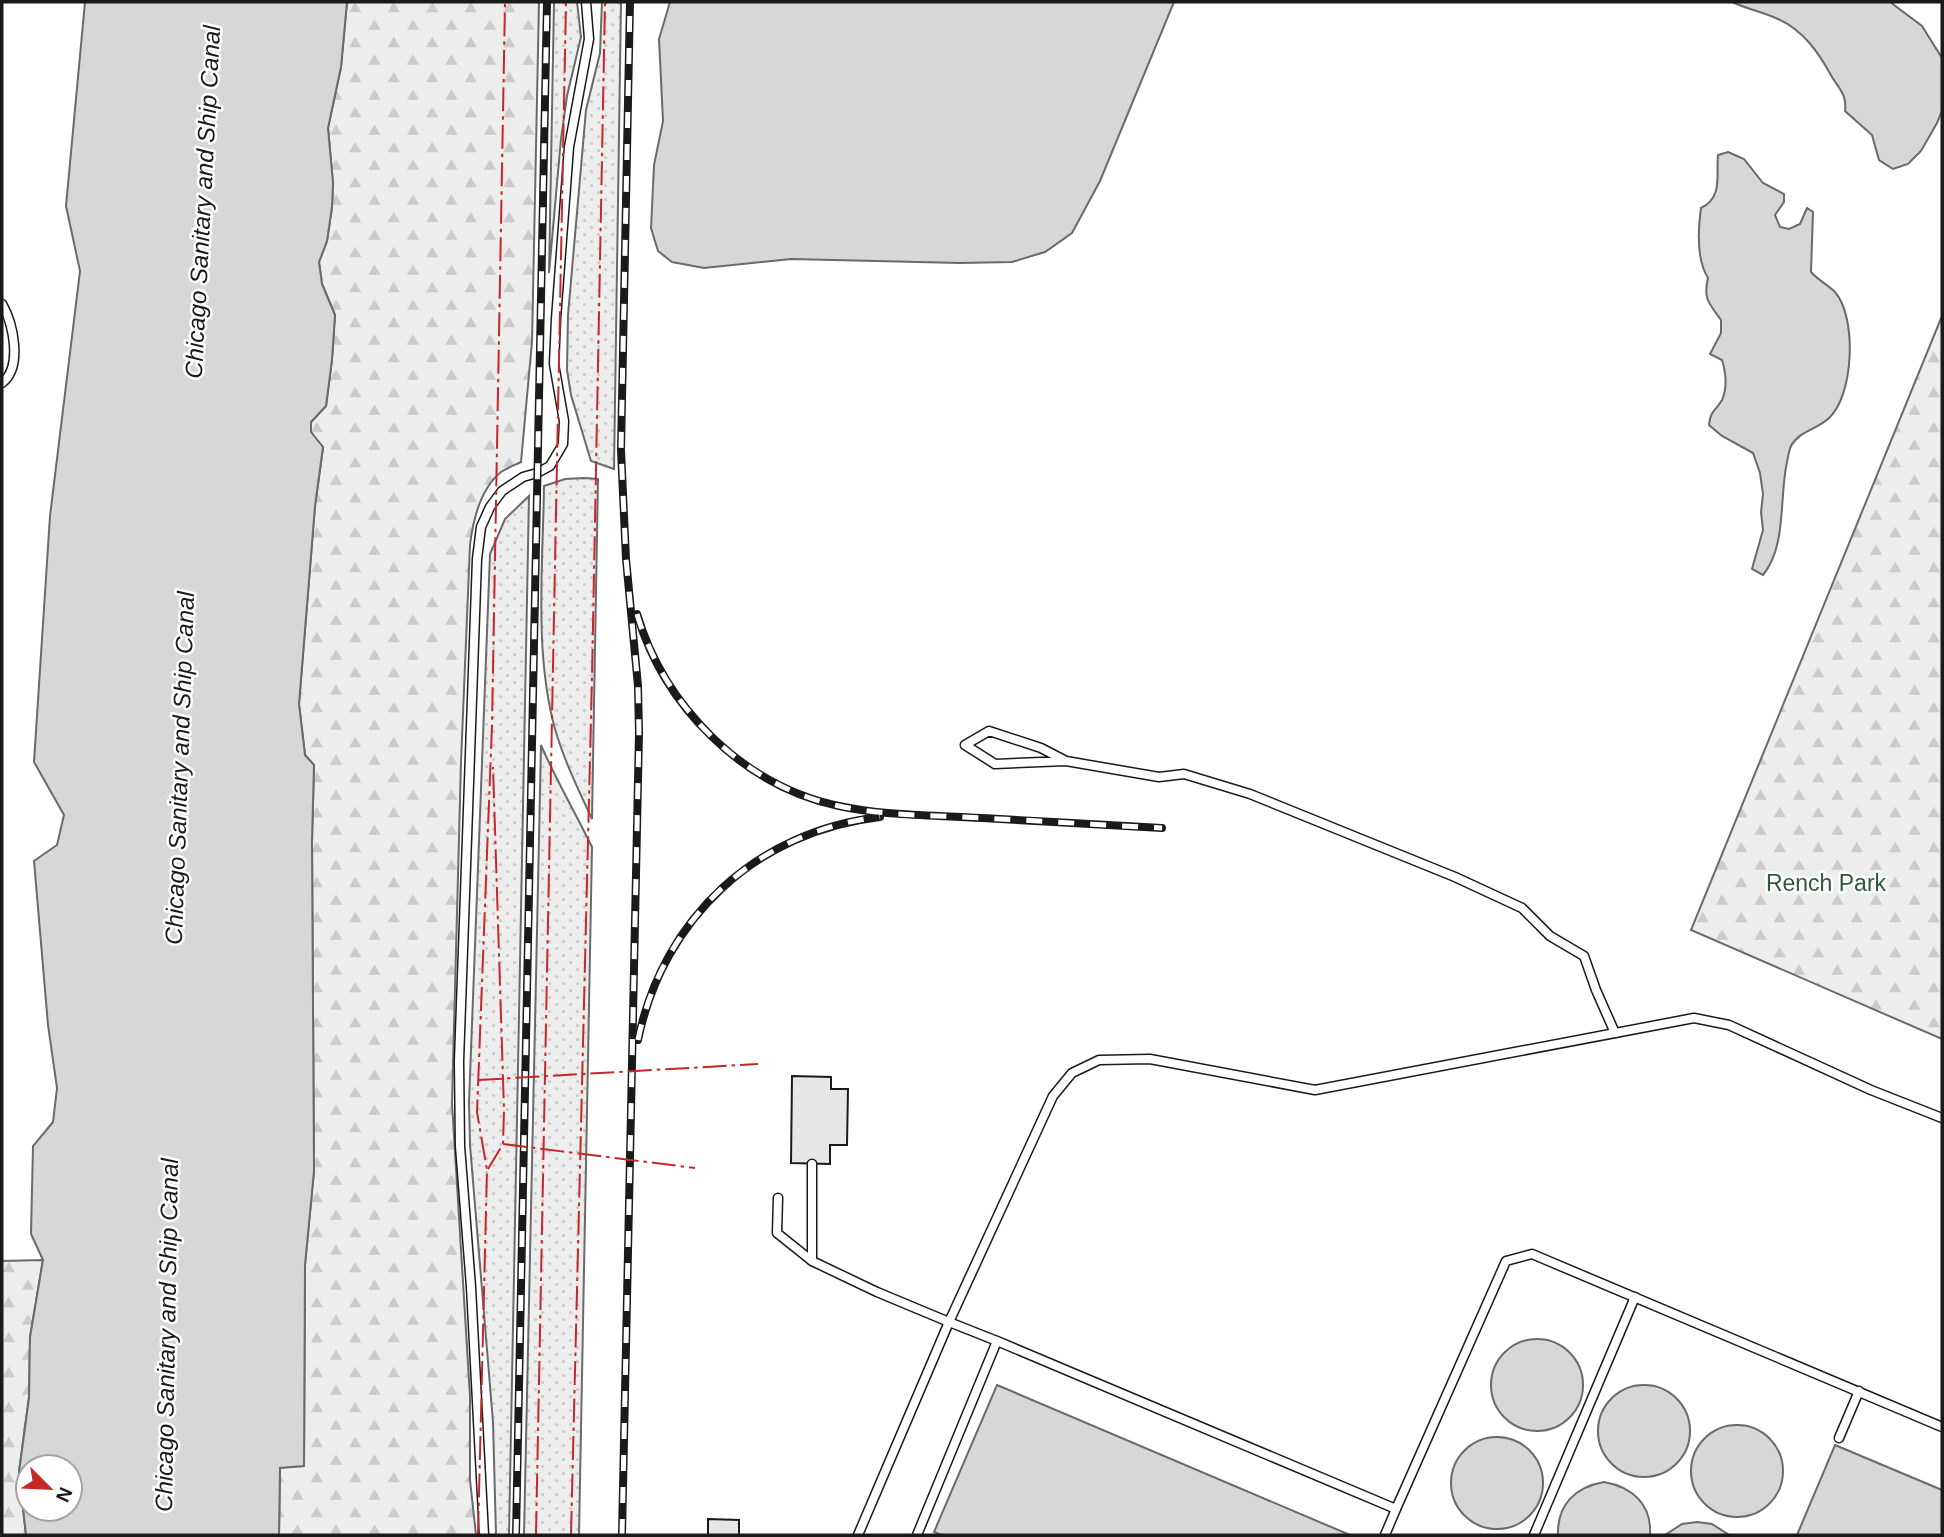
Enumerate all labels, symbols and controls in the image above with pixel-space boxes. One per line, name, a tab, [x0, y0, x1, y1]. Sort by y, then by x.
water label: Chicago Sanitary and Ship Canal	[180, 24, 225, 379]
water label: Chicago Sanitary and Ship Canal	[160, 590, 199, 945]
park label: Rench Park	[1766, 870, 1887, 896]
water label: Chicago Sanitary and Ship Canal	[150, 1157, 183, 1512]
north arrow	[14, 1453, 84, 1523]
text: N	[52, 1484, 76, 1505]

